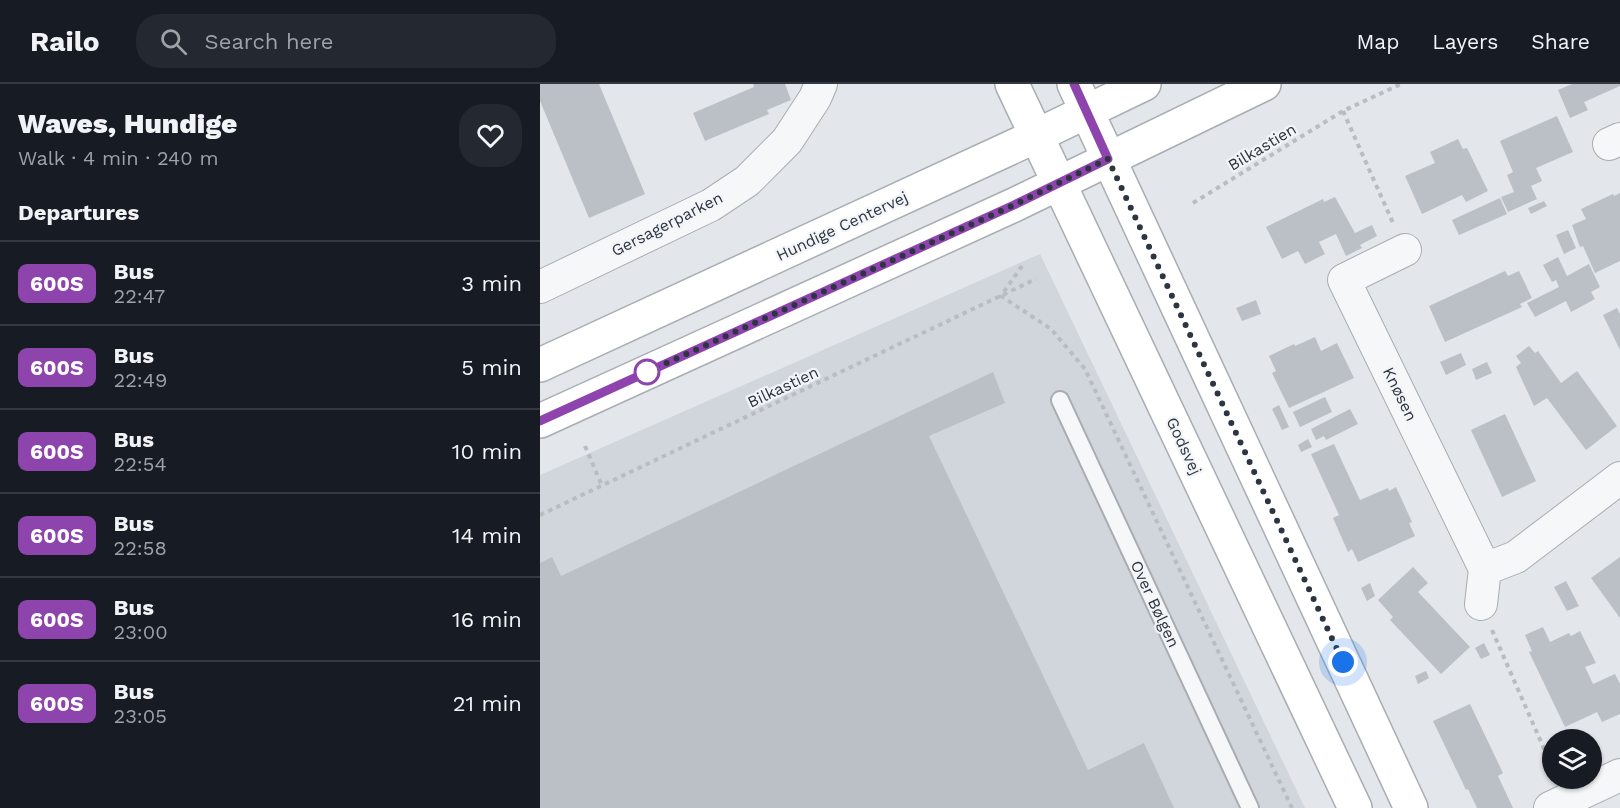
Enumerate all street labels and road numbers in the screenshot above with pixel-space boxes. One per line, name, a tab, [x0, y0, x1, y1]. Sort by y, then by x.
street label: Bilkastien	[1224, 119, 1300, 175]
street label: Hundige Centervej	[773, 187, 911, 265]
street label: Gersagerparken	[608, 188, 726, 260]
street label: Bilkastien	[744, 362, 822, 412]
street label: Knøsen	[1379, 364, 1421, 424]
street label: Godsvej	[1162, 414, 1206, 478]
street label: Over Bølgen	[1127, 558, 1183, 650]

